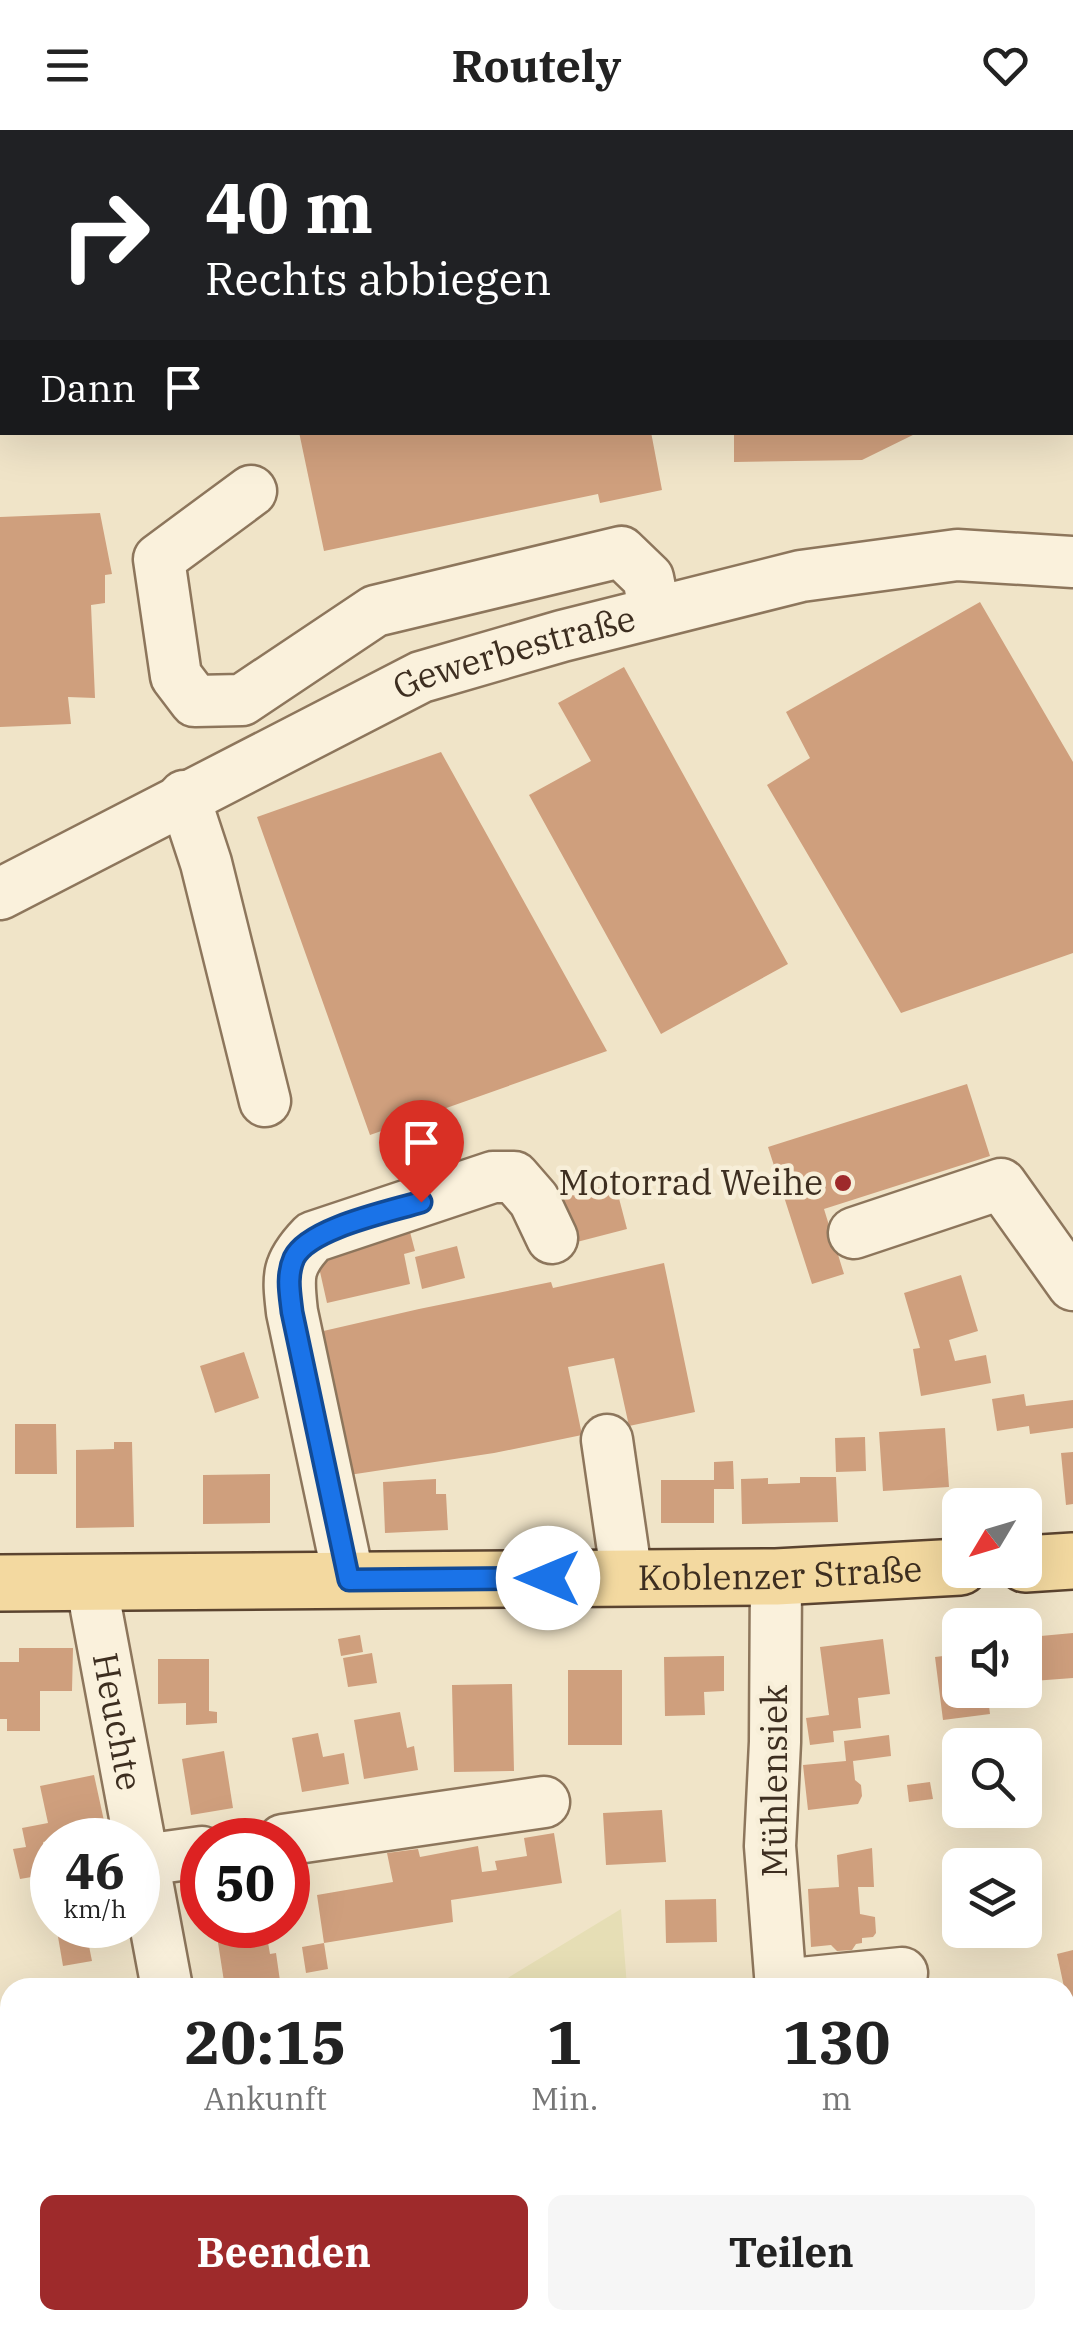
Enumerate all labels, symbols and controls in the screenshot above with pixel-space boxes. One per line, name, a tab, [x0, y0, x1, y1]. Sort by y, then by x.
text: Routely	[452, 36, 621, 94]
icon: menu	[40, 38, 95, 93]
icon: heart	[978, 38, 1033, 93]
text: 40 m	[205, 161, 373, 252]
icon: right	[40, 170, 170, 300]
text: Rechts abbiegen	[205, 249, 552, 307]
icon: arrive	[156, 360, 211, 415]
text: Dann	[40, 363, 136, 412]
street label: Gewerbestraße	[384, 595, 640, 710]
pin	[379, 1100, 464, 1203]
icon: arrive	[394, 1115, 449, 1170]
place label: Motorrad Weihe	[558, 1159, 823, 1205]
marker: Motorrad Weihe	[832, 1172, 854, 1194]
north arrow	[942, 1488, 1042, 1588]
map controls	[942, 1488, 1042, 1948]
position arrow	[496, 1526, 600, 1630]
street label: Koblenzer Straße	[637, 1545, 923, 1600]
button: sound	[942, 1608, 1042, 1708]
street label: Heuchte	[83, 1649, 154, 1794]
street label: Mühlensiek	[751, 1684, 797, 1877]
button: search	[942, 1728, 1042, 1828]
speed limit sign: 50	[180, 1818, 310, 1948]
text: 46	[65, 1838, 125, 1903]
button: layers	[942, 1848, 1042, 1948]
text: km/h	[63, 1892, 127, 1925]
text: 20:15	[184, 2002, 347, 2081]
text: 1	[547, 2002, 583, 2081]
text: 130	[783, 2002, 891, 2081]
text: Ankunft	[204, 2077, 327, 2119]
text: Min.	[531, 2077, 598, 2119]
text: m	[821, 2077, 852, 2119]
button: Beenden	[40, 2195, 528, 2310]
button: Teilen	[548, 2195, 1035, 2310]

